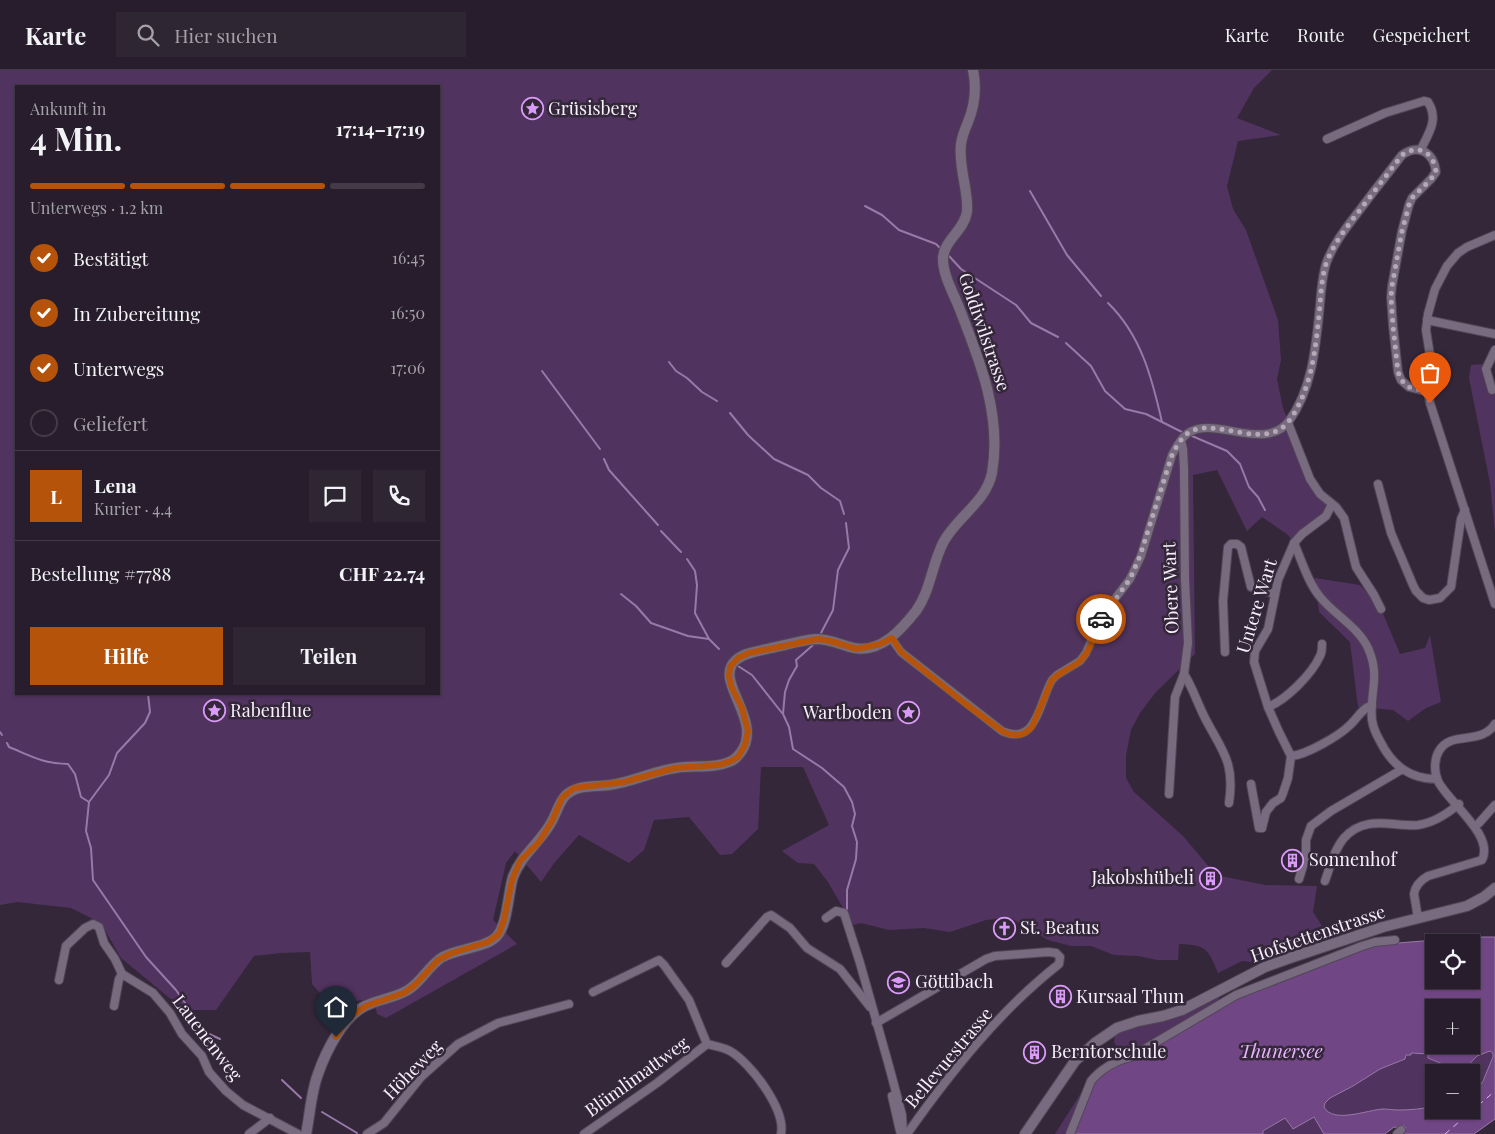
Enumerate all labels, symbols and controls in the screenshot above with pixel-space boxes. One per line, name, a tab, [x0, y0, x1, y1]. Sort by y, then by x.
search box	[116, 12, 466, 57]
text: Karte	[25, 19, 86, 51]
icon: search	[134, 21, 162, 49]
text: Hier suchen	[174, 22, 277, 48]
text: Karte	[1225, 23, 1269, 47]
text: Route	[1297, 23, 1345, 47]
text: Gespeichert	[1373, 23, 1470, 47]
place label: Grüsisberg	[548, 96, 638, 120]
place icon: Grüsisberg	[520, 97, 544, 121]
text: Ankunft in	[30, 98, 106, 119]
text: 17:14–17:19	[336, 115, 425, 141]
text: 4 Min.	[30, 116, 122, 159]
text: Unterwegs · 1.2 km	[30, 197, 163, 218]
icon: check	[30, 244, 58, 272]
text: Bestätigt	[73, 245, 148, 271]
text: 16:45	[392, 247, 425, 268]
street label: Goldiwilstrasse	[953, 269, 1016, 394]
icon: check	[30, 299, 58, 327]
text: In Zubereitung	[73, 300, 200, 326]
text: 16:50	[390, 302, 425, 323]
pin	[1409, 352, 1451, 403]
icon: check	[30, 354, 58, 382]
text: Unterwegs	[73, 355, 164, 381]
text: 17:06	[390, 357, 425, 378]
icon: bag	[1416, 359, 1444, 387]
text: Geliefert	[73, 410, 147, 436]
button: chat	[309, 470, 361, 522]
button: phone	[373, 470, 425, 522]
text: Lena	[94, 472, 137, 498]
text: L	[50, 483, 62, 509]
text: Kurier · 4.4	[94, 498, 172, 519]
street label: Obere Wart	[1156, 541, 1184, 634]
street label: Untere Wart	[1230, 555, 1282, 656]
text: Bestellung #7788	[30, 560, 171, 586]
text: CHF 22.74	[339, 560, 425, 586]
courier	[1076, 594, 1126, 644]
icon: car	[1087, 605, 1115, 633]
button: Hilfe	[30, 627, 223, 685]
button: Teilen	[233, 627, 425, 685]
place label: Rabenflue	[230, 698, 311, 722]
place icon: Rabenflue	[202, 699, 226, 723]
place label: Wartboden	[802, 700, 892, 724]
place icon: Wartboden	[896, 701, 920, 725]
place label: Sonnenhof	[1309, 847, 1398, 871]
building icon: Sonnenhof	[1281, 848, 1305, 872]
place label: Jakobshübeli	[1090, 865, 1194, 889]
building icon: Jakobshübeli	[1198, 866, 1222, 890]
street label: Hofstettenstrasse	[1247, 899, 1388, 967]
place label: St. Beatus	[1020, 915, 1099, 939]
church icon: St. Beatus	[992, 916, 1016, 940]
map controls	[1425, 934, 1480, 1119]
button: locate	[1425, 934, 1480, 989]
place label: Göttibach	[915, 969, 994, 993]
school or university icon: Göttibach	[887, 970, 911, 994]
place label: Kursaal Thun	[1076, 984, 1185, 1008]
building icon: Kursaal Thun	[1048, 985, 1072, 1009]
pin	[315, 986, 357, 1037]
street label: Lauenenweg	[168, 989, 248, 1086]
icon: home	[322, 993, 350, 1021]
button: +	[1425, 999, 1480, 1054]
street label: Bellevuestrasse	[899, 1002, 997, 1113]
street label: Blümlimattweg	[580, 1030, 693, 1122]
street label: Höheweg	[378, 1034, 447, 1105]
water label: Thunersee	[1239, 1037, 1323, 1063]
place label: Berntorschule	[1051, 1039, 1166, 1063]
building icon: Berntorschule	[1023, 1040, 1047, 1064]
button: −	[1425, 1064, 1480, 1119]

